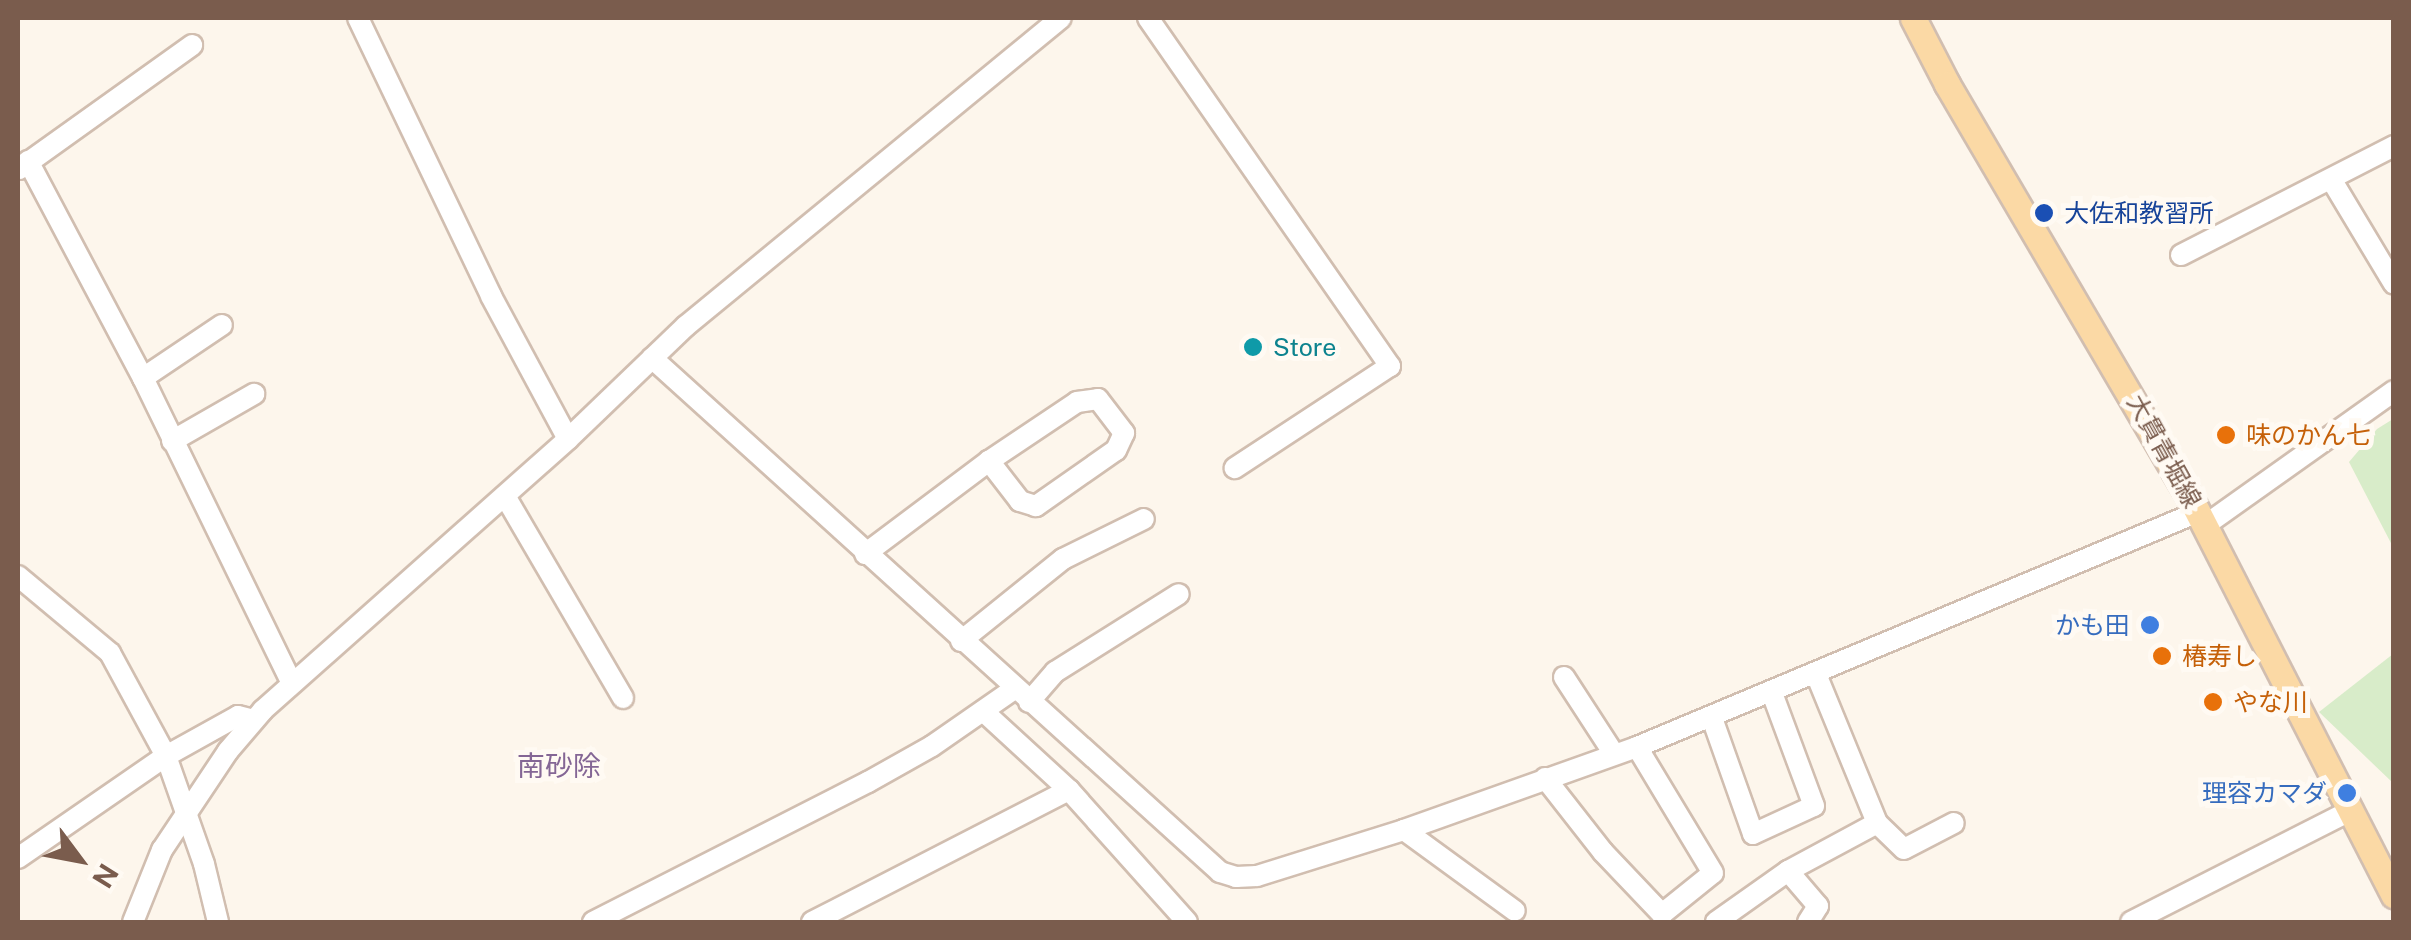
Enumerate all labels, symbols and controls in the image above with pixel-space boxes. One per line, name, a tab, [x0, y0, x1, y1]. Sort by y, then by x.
place label: 大佐和教習所	[2064, 198, 2214, 228]
marker: 大佐和教習所	[2033, 202, 2055, 224]
place label: Store	[1273, 332, 1337, 362]
marker: Store	[1242, 336, 1264, 358]
street label: 大貫青堀線	[2121, 389, 2207, 513]
place label: 味のかん七	[2246, 420, 2371, 450]
marker: 味のかん七	[2215, 424, 2237, 446]
place label: かも田	[2055, 610, 2130, 640]
marker: かも田	[2139, 614, 2161, 636]
place label: 椿寿し	[2182, 641, 2257, 671]
marker: 椿寿し	[2151, 645, 2173, 667]
place label: やな川	[2233, 687, 2308, 717]
marker: やな川	[2202, 691, 2224, 713]
district label: 南砂除	[517, 749, 601, 783]
place label: 理容カマダ	[2202, 778, 2327, 808]
marker: 理容カマダ	[2336, 782, 2358, 804]
north arrow	[30, 810, 130, 910]
text: N	[86, 858, 126, 894]

